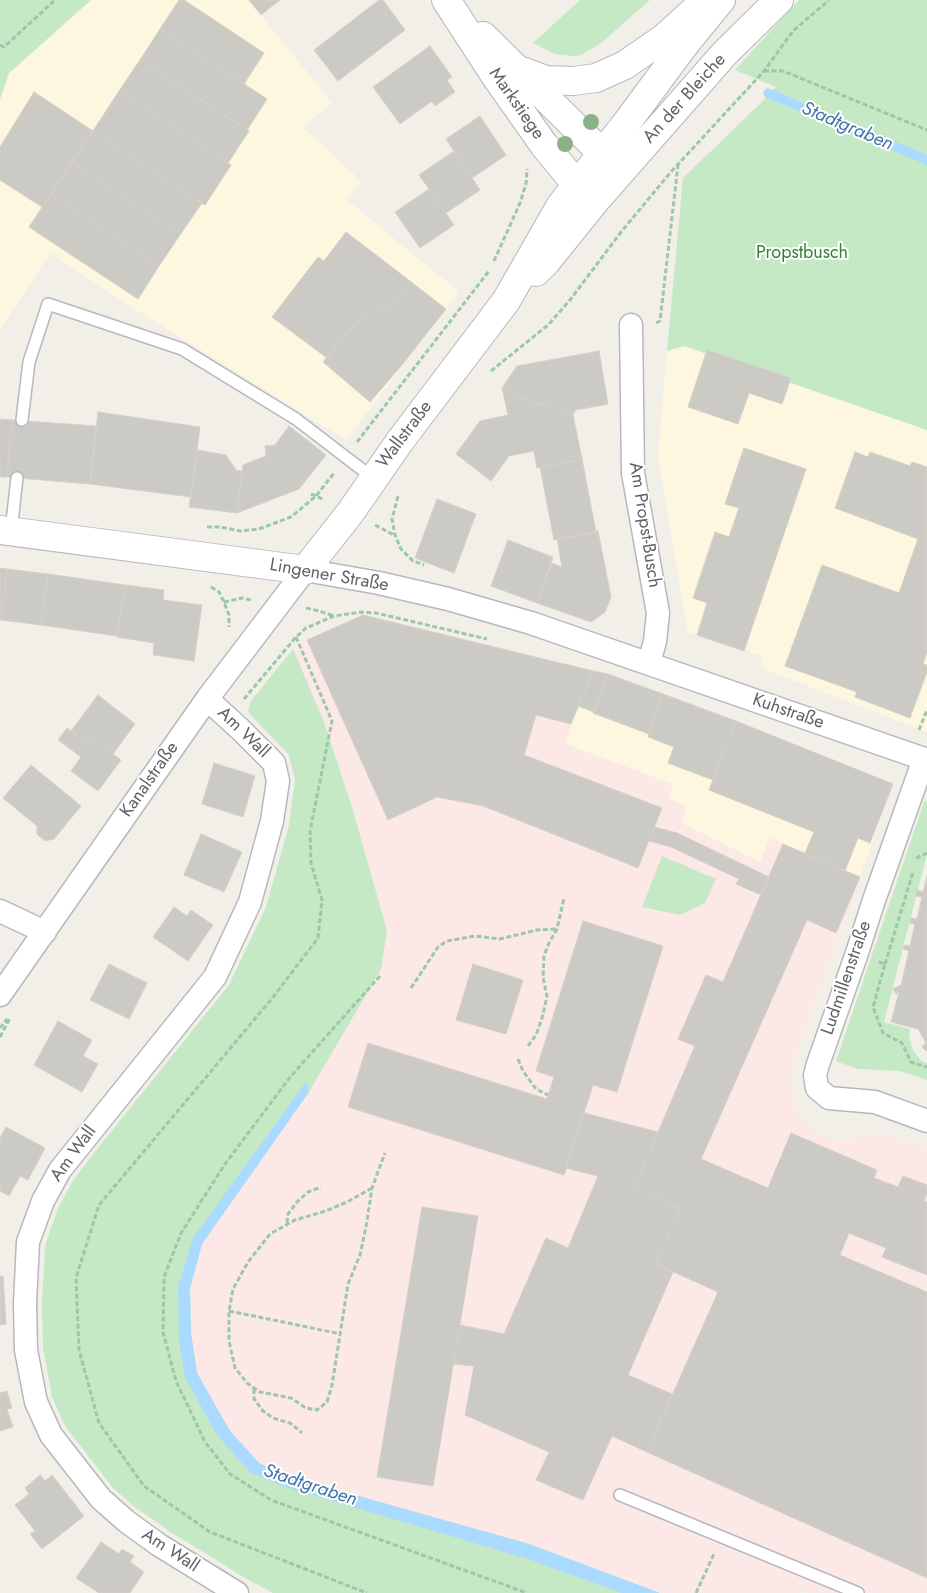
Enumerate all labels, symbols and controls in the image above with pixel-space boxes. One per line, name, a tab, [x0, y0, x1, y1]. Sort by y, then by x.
street label: An der Bleiche	[639, 50, 731, 148]
street label: Markstiege	[484, 64, 548, 144]
water label: Stadtgraben	[798, 98, 896, 156]
park label: Propstbusch	[756, 243, 848, 265]
street label: Wallstraße	[373, 397, 437, 473]
street label: Am Propst-Busch	[623, 461, 665, 589]
street label: Lingener Straße	[268, 555, 390, 597]
street label: Kuhstraße	[749, 690, 827, 734]
street label: Am Wall	[212, 703, 274, 763]
street label: Kanalstraße	[116, 738, 184, 822]
street label: Ludmillenstraße	[817, 918, 877, 1038]
street label: Am Wall	[46, 1122, 102, 1186]
water label: Stadtgraben	[260, 1460, 360, 1512]
street label: Am Wall	[137, 1524, 203, 1578]

